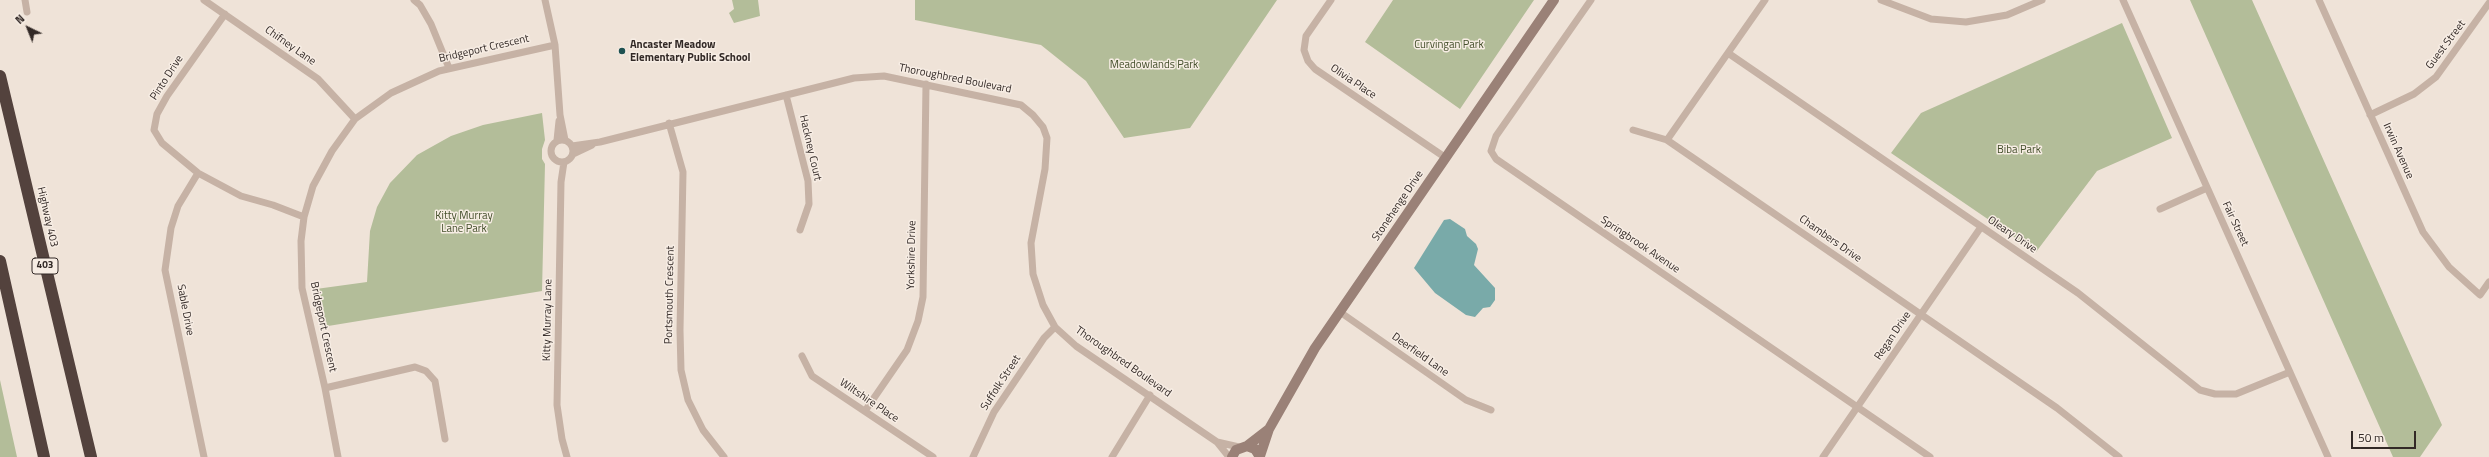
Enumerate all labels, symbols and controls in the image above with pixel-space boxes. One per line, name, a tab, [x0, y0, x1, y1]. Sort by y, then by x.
north arrow	[8, 8, 48, 48]
text: N	[12, 11, 28, 28]
street label: Guest Street	[2423, 18, 2469, 72]
street label: Chifney Lane	[262, 24, 318, 68]
street label: Bridgeport Crescent	[438, 32, 530, 66]
place label: Ancaster Meadow Elementary Public School	[630, 38, 751, 64]
park label: Curvingan Park	[1414, 38, 1484, 52]
marker: Ancaster Meadow Elementary Public School	[617, 46, 627, 56]
street label: Pinto Drive	[148, 53, 186, 103]
park label: Meadowlands Park	[1110, 58, 1198, 72]
street label: Thoroughbred Boulevard	[898, 62, 1012, 96]
street label: Olivia Place	[1327, 62, 1379, 102]
street label: Hackney Court	[796, 114, 824, 182]
street label: Irwin Avenue	[2380, 121, 2416, 181]
park label: Biba Park	[1997, 143, 2041, 157]
street label: Stonehenge Drive	[1370, 168, 1426, 244]
street label: Highway 403	[34, 186, 60, 248]
street label: Fair Street	[2219, 199, 2251, 249]
park label: Kitty Murray Lane Park	[435, 209, 493, 235]
street label: Chambers Drive	[1796, 213, 1864, 265]
street label: Springbrook Avenue	[1598, 214, 1682, 276]
street label: Oleary Drive	[1985, 214, 2039, 256]
street label: Yorkshire Drive	[905, 220, 919, 290]
street label: Portsmouth Crescent	[663, 246, 677, 344]
road number: 403	[32, 258, 58, 274]
street label: Kitty Murray Lane	[541, 279, 555, 361]
street label: Bridgeport Crescent	[307, 281, 339, 373]
street label: Sable Drive	[174, 283, 196, 337]
street label: Regan Drive	[1872, 309, 1914, 363]
street label: Thoroughbred Boulevard	[1072, 324, 1174, 400]
street label: Deerfield Lane	[1389, 330, 1451, 380]
street label: Suffolk Street	[978, 353, 1024, 413]
street label: Wiltshire Place	[837, 376, 901, 426]
scale bar	[2353, 423, 2418, 449]
text: 50 m	[2358, 428, 2384, 447]

